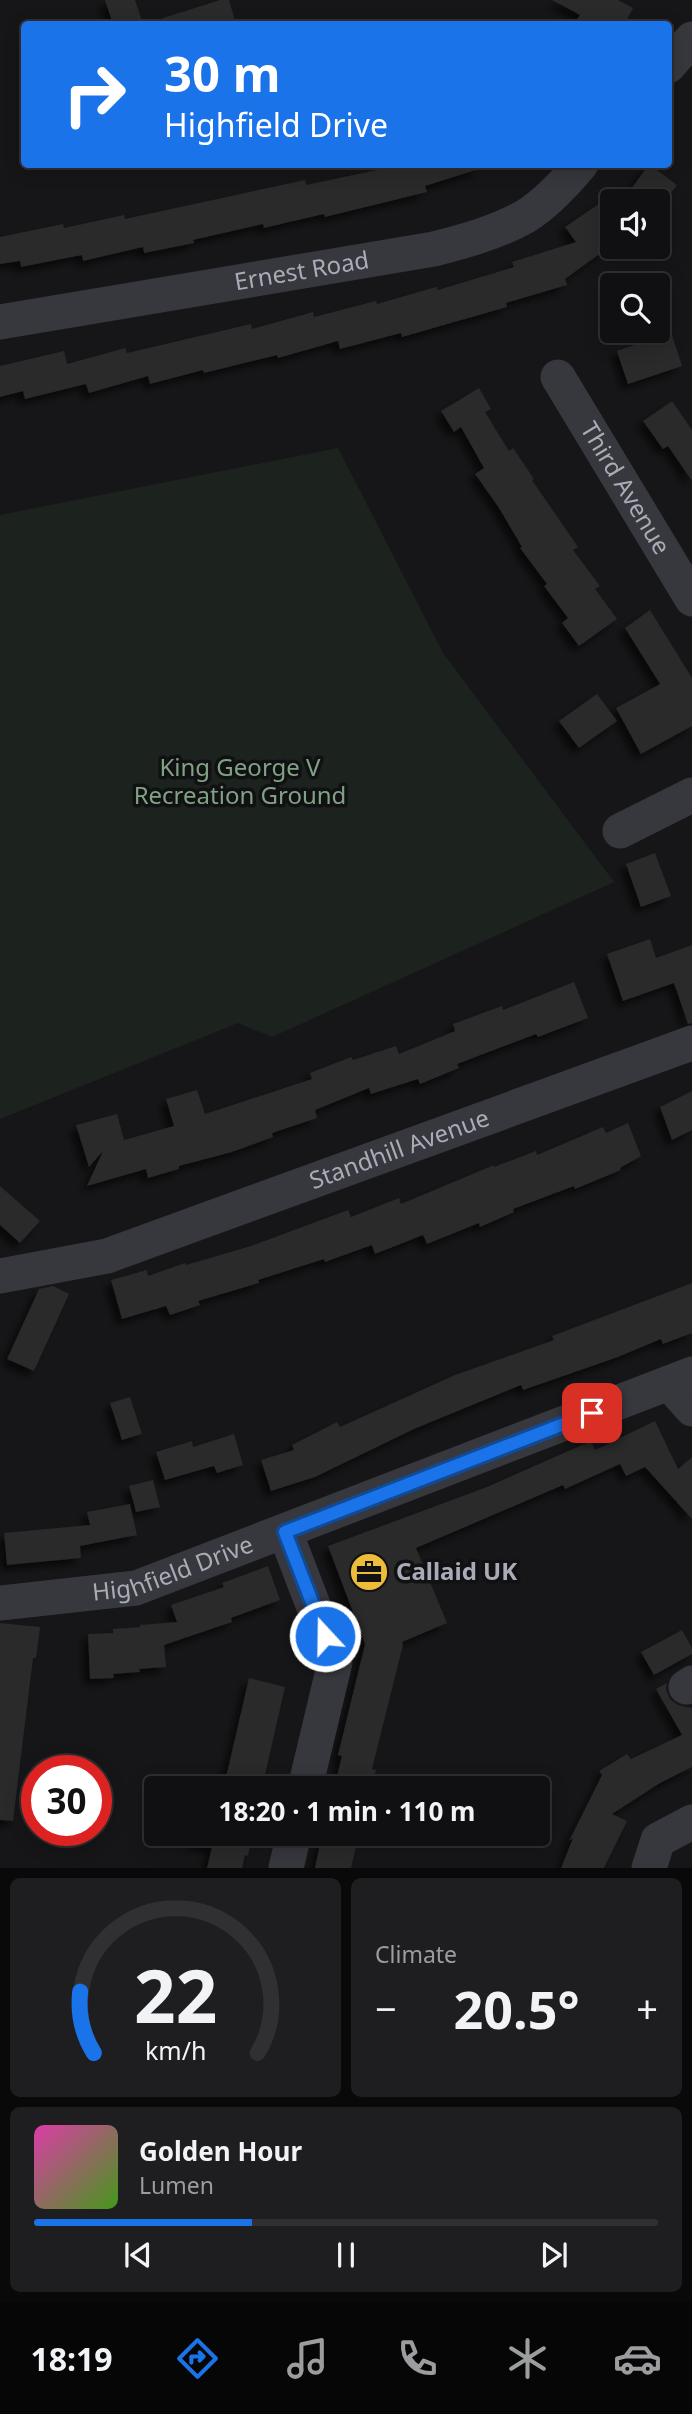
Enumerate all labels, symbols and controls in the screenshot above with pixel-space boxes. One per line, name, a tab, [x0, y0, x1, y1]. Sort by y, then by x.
text: 30 m	[164, 40, 281, 106]
icon: right	[49, 49, 140, 140]
text: Highfield Drive	[164, 103, 388, 146]
map controls	[600, 189, 670, 343]
button: sound	[600, 189, 670, 259]
street label: Ernest Road	[232, 242, 371, 297]
button: search	[600, 273, 670, 343]
street label: Third Avenue	[574, 415, 679, 560]
park label: King George V Recreation Ground	[134, 750, 346, 811]
street label: Standhill Avenue	[304, 1100, 493, 1196]
pin	[562, 1383, 622, 1443]
icon: arrive	[573, 1394, 611, 1432]
street label: Highfield Drive	[90, 1527, 257, 1608]
office icon: Callaid UK	[348, 1551, 390, 1593]
place label: Callaid UK	[396, 1554, 517, 1587]
position arrow	[288, 1599, 362, 1673]
speed limit sign: 30	[21, 1755, 112, 1846]
text: 18:20 · 1 min · 110 m	[219, 1793, 475, 1829]
text: Climate	[375, 1938, 457, 1970]
text: 22	[134, 1946, 217, 2045]
text: 20.5°	[454, 1973, 579, 2044]
text: −	[375, 1982, 397, 2034]
text: +	[636, 1982, 658, 2034]
text: km/h	[145, 2033, 206, 2067]
text: Golden Hour	[139, 2133, 302, 2169]
text: Lumen	[139, 2169, 214, 2201]
icon: previous	[119, 2236, 157, 2274]
icon: pause	[327, 2236, 365, 2274]
icon: next	[535, 2236, 573, 2274]
icon: directions	[173, 2334, 222, 2383]
icon: music	[283, 2334, 332, 2383]
icon: phone	[393, 2334, 442, 2383]
icon: climate	[503, 2334, 552, 2383]
icon: car	[613, 2334, 662, 2383]
text: 18:19	[30, 2337, 113, 2380]

